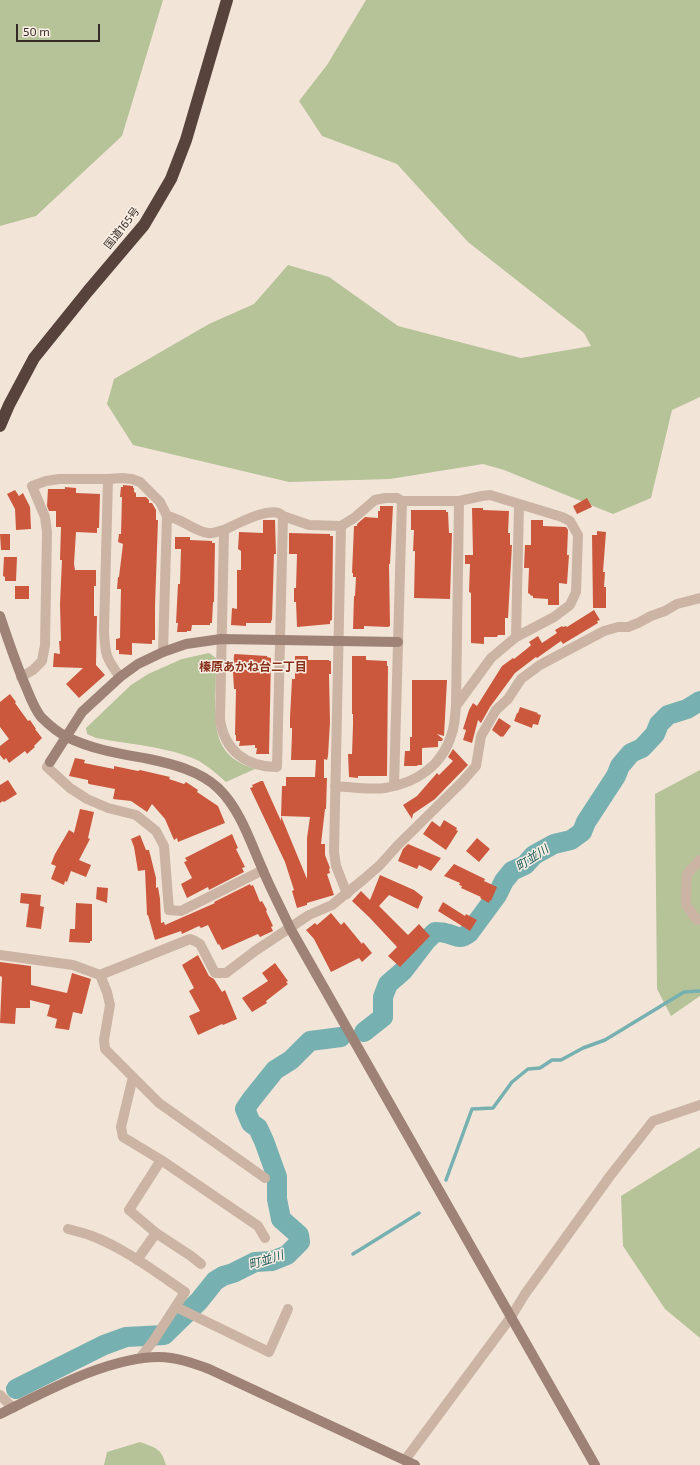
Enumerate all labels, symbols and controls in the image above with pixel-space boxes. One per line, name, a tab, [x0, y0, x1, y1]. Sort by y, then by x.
scale bar	[18, 16, 102, 42]
text: 50 m	[23, 24, 50, 38]
street label: 国道165号	[102, 204, 142, 252]
district label: 榛原あかね台二丁目	[199, 660, 307, 674]
water label: 町並川	[513, 842, 551, 874]
water label: 町並川	[247, 1248, 285, 1272]

